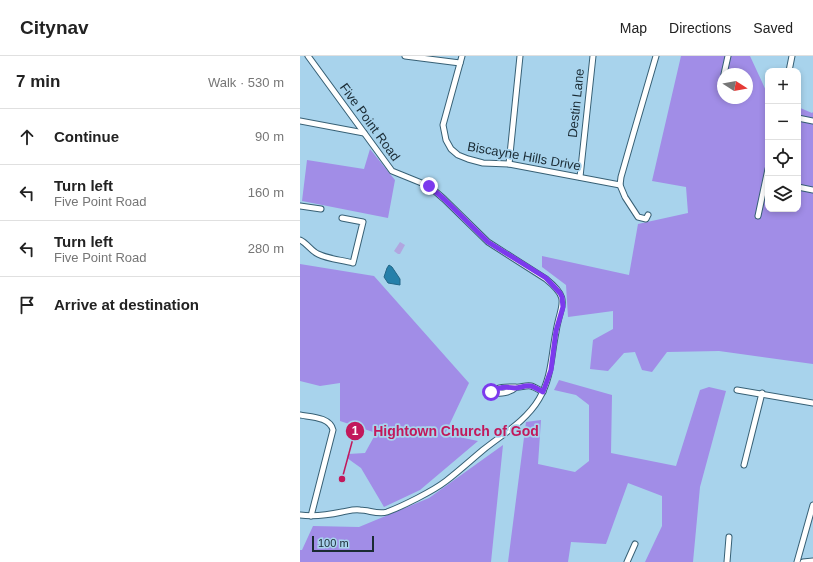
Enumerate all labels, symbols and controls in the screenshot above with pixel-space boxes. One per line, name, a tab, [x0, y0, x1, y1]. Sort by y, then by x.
text: Citynav	[20, 17, 89, 38]
text: Map	[620, 20, 647, 36]
text: Directions	[669, 20, 731, 36]
text: Saved	[753, 20, 793, 36]
street label: Destin Lane	[565, 68, 587, 138]
north arrow	[717, 68, 753, 104]
map controls	[765, 68, 801, 212]
button: +	[765, 68, 801, 104]
text: 7 min	[16, 72, 60, 91]
text: Walk · 530 m	[208, 75, 284, 90]
street label: Five Point Road	[337, 80, 403, 164]
button: −	[765, 104, 801, 140]
icon: ahead	[16, 126, 38, 148]
text: Continue	[54, 128, 119, 145]
text: 90 m	[255, 129, 284, 144]
street label: Biscayne Hills Drive	[466, 139, 582, 173]
button: locate	[765, 140, 801, 176]
button: layers	[765, 176, 801, 212]
text: Turn left	[54, 177, 113, 194]
route end	[420, 177, 438, 195]
icon: left	[16, 182, 38, 204]
text: 160 m	[248, 185, 284, 200]
text: Five Point Road	[54, 194, 147, 209]
text: Turn left	[54, 233, 113, 250]
icon: left	[16, 238, 38, 260]
text: 280 m	[248, 241, 284, 256]
text: Five Point Road	[54, 250, 147, 265]
icon: arrive	[16, 294, 38, 316]
text: Arrive at destination	[54, 296, 199, 313]
route start	[482, 383, 500, 401]
callout: Hightown Church of God	[345, 418, 546, 444]
text: Hightown Church of God	[373, 423, 539, 439]
text: 1	[352, 424, 359, 438]
scale bar	[312, 534, 374, 553]
text: 100 m	[318, 537, 349, 549]

